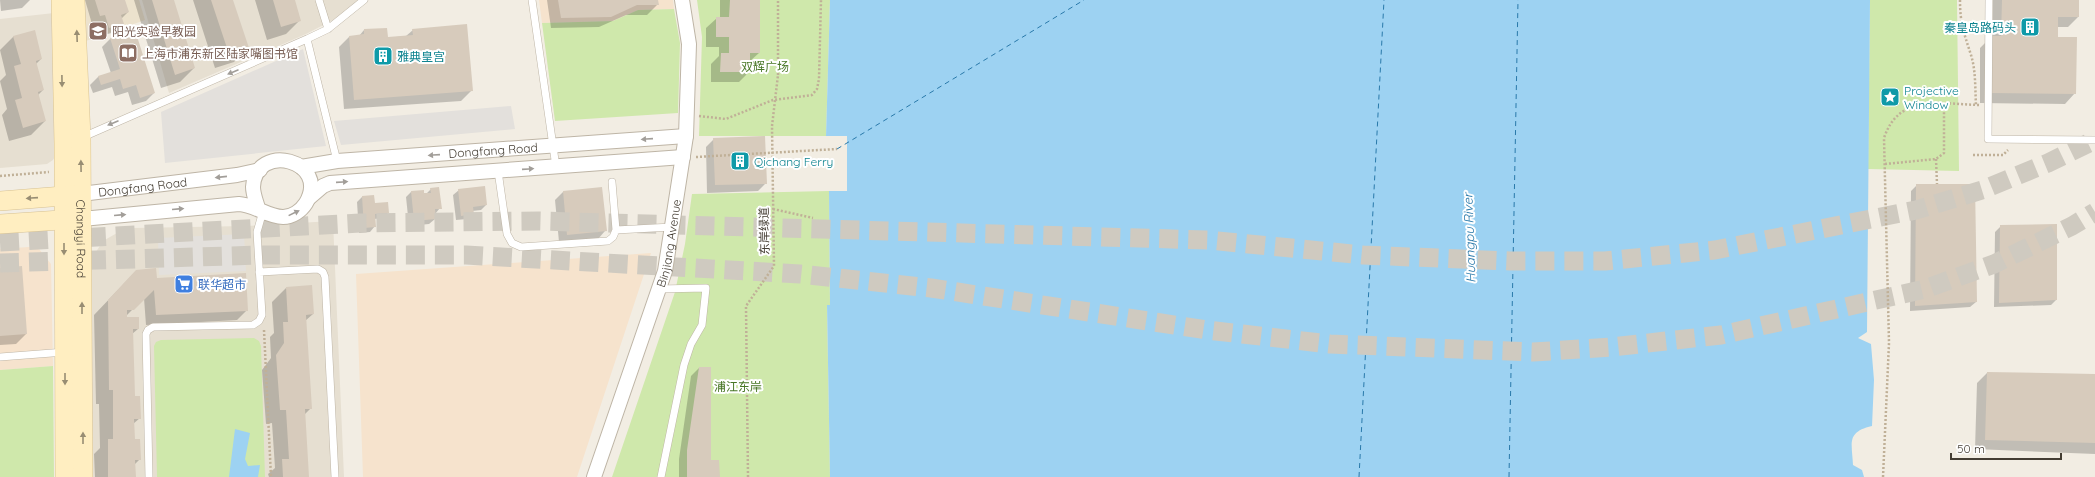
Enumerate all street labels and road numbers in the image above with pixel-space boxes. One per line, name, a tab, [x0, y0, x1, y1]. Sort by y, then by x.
street label: Dongfang Road	[448, 139, 538, 160]
street label: Dongfang Road	[97, 174, 188, 199]
street label: Binjiang Avenue	[653, 198, 684, 289]
street label: Changyi Road	[74, 199, 89, 278]
street label: 东岸绿道	[756, 207, 772, 255]

